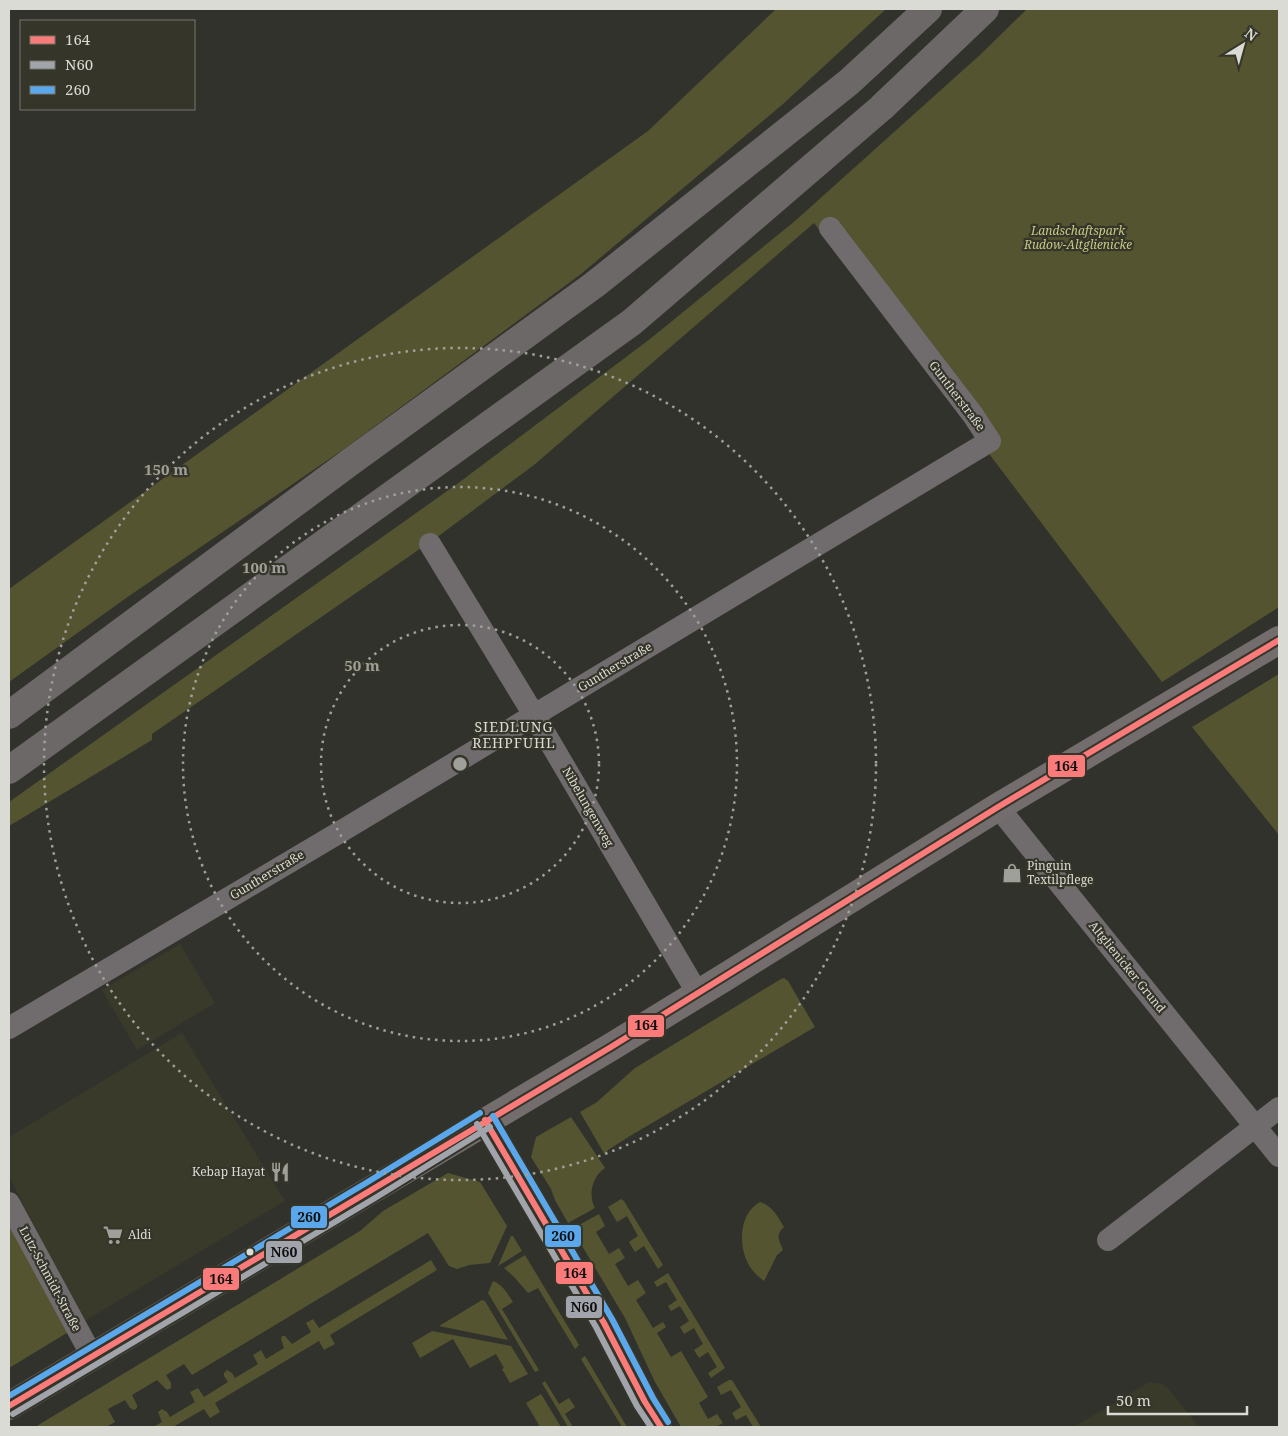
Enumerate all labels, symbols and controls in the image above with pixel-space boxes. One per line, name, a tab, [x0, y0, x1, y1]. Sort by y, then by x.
legend	[20, 20, 195, 110]
north arrow	[1218, 20, 1268, 70]
text: N	[1241, 23, 1261, 45]
text: 164	[65, 29, 91, 49]
text: N60	[65, 54, 93, 74]
text: 260	[65, 79, 90, 99]
park label: Landschaftspark Rudow-Altglienicke	[1023, 222, 1132, 253]
street label: Guntherstraße	[925, 357, 989, 434]
text: 150 m	[144, 459, 188, 479]
text: 100 m	[242, 557, 286, 577]
street label: Guntherstraße	[574, 638, 655, 695]
text: 50 m	[344, 655, 380, 675]
district label: SIEDLUNG REHPFUHL	[472, 717, 556, 752]
line badge: 164	[1047, 754, 1086, 778]
centre of rings	[451, 755, 469, 773]
text: 164	[1054, 756, 1078, 775]
street label: Nibelungenweg	[559, 764, 618, 850]
street label: Guntherstraße	[226, 846, 307, 903]
place label: Pinguin Textilpflege	[1027, 857, 1094, 888]
shop icon: Pinguin Textilpflege	[1001, 862, 1023, 884]
street label: Altglienicker Grund	[1085, 917, 1170, 1017]
line badge: 164	[627, 1014, 665, 1038]
text: 164	[634, 1015, 658, 1034]
restaurant icon: Kebap Hayat	[269, 1161, 291, 1183]
place label: Kebap Hayat	[192, 1163, 265, 1180]
line badge: 260	[290, 1205, 328, 1229]
text: 260	[297, 1207, 321, 1226]
street label: Lutz-Schmidt-Straße	[16, 1223, 85, 1334]
supermarket icon: Aldi	[102, 1224, 124, 1246]
line badge: 260	[544, 1224, 582, 1248]
place label: Aldi	[128, 1226, 152, 1243]
text: 260	[551, 1226, 575, 1245]
line badge: N60	[265, 1240, 303, 1264]
text: N60	[271, 1242, 298, 1261]
unlabelled marker	[245, 1247, 255, 1257]
line badge: 164	[555, 1261, 594, 1285]
text: 164	[563, 1263, 587, 1282]
line badge: 164	[202, 1267, 240, 1291]
text: 164	[209, 1269, 233, 1288]
line badge: N60	[565, 1295, 603, 1319]
text: N60	[571, 1297, 598, 1316]
scale bar	[1108, 1384, 1247, 1416]
text: 50 m	[1116, 1390, 1151, 1410]

